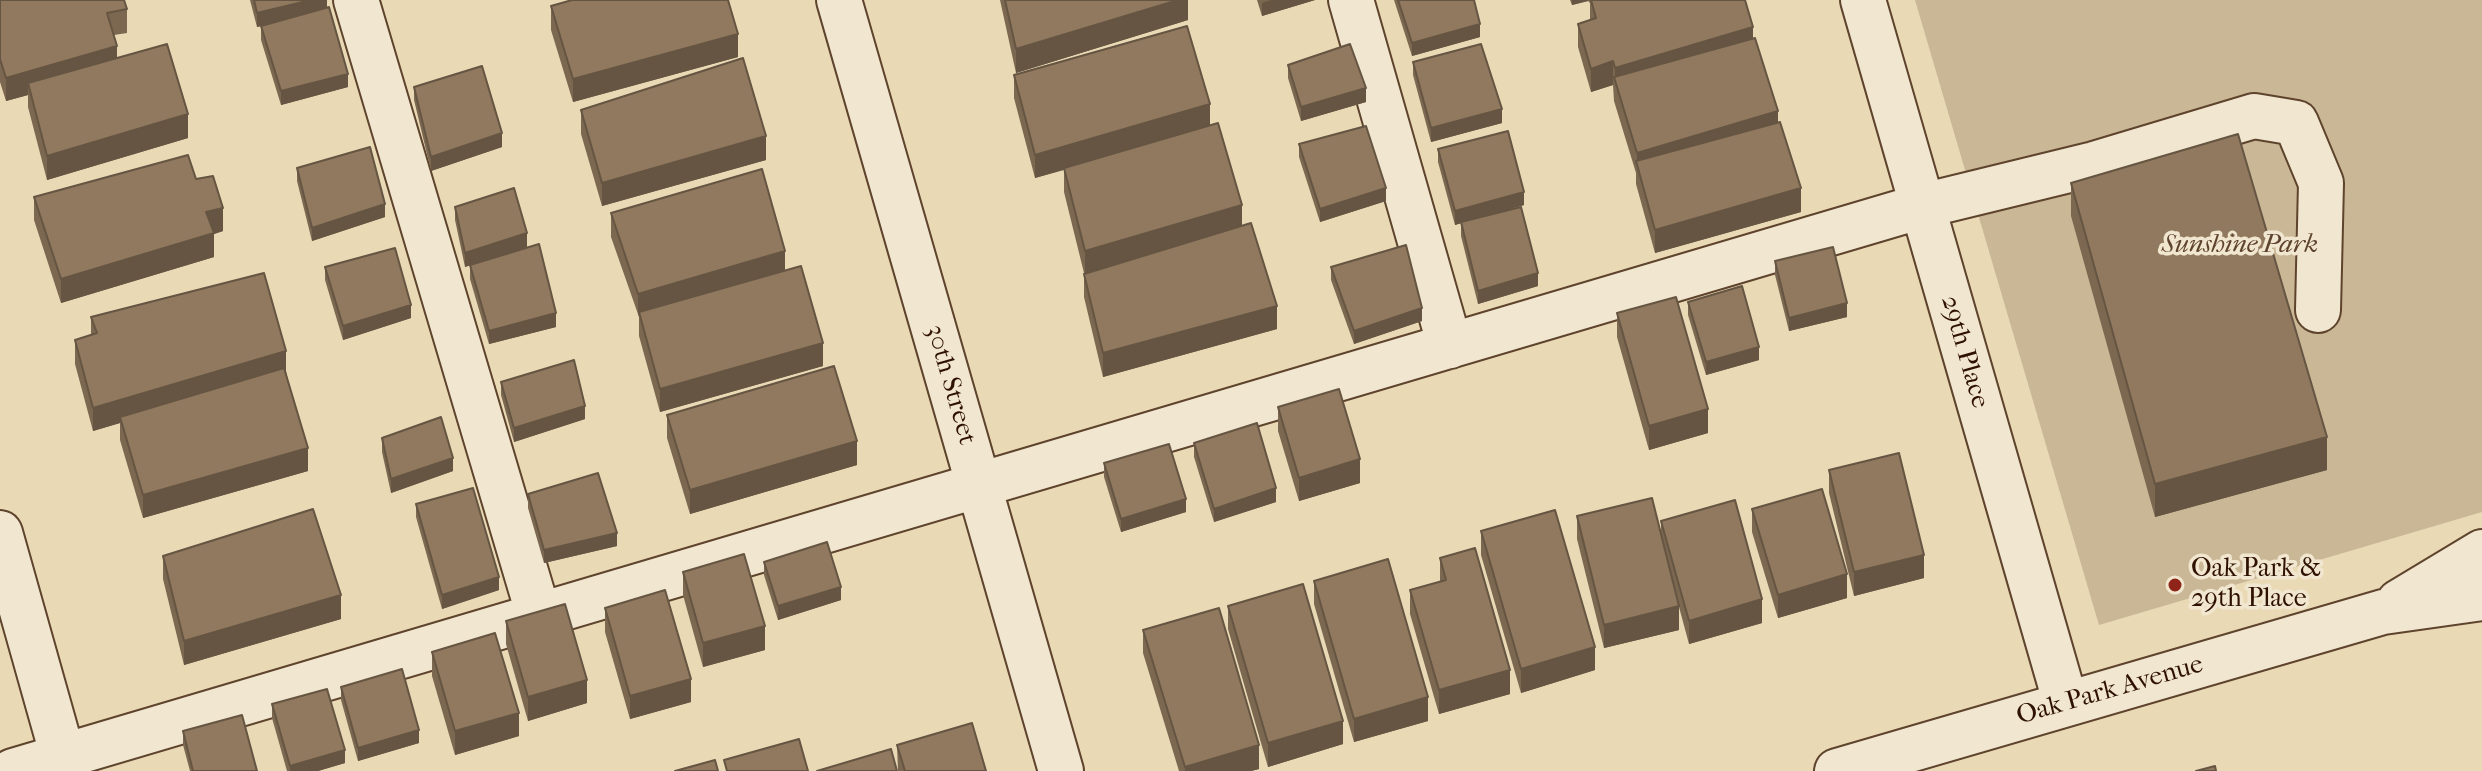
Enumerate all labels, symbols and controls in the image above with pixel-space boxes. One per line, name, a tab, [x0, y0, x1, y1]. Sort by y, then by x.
park label: Sunshine Park	[2162, 230, 2318, 262]
street label: 29th Place	[1933, 292, 1995, 412]
street label: 30th Street	[918, 322, 982, 448]
place label: Oak Park & 29th Place	[2191, 554, 2321, 616]
marker: Oak Park & 29th Place	[2166, 576, 2184, 594]
street label: Oak Park Avenue	[2013, 649, 2207, 733]

